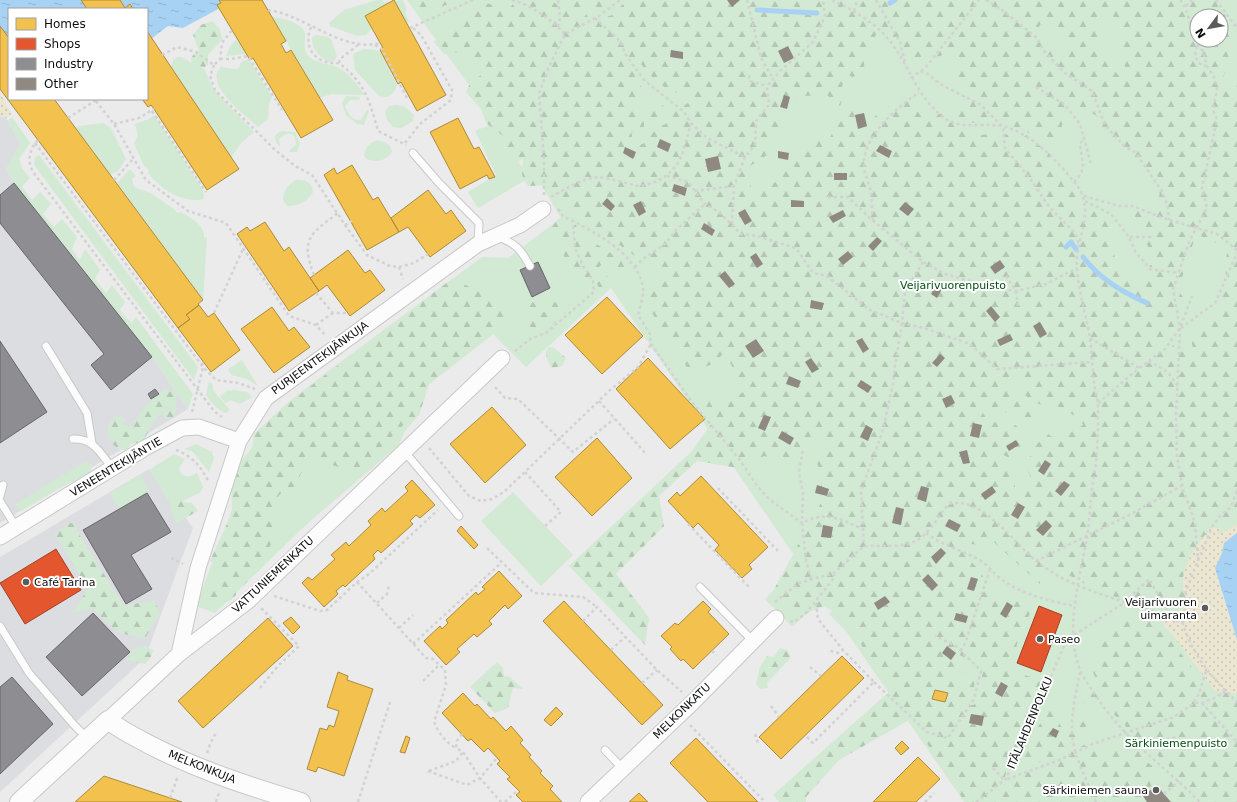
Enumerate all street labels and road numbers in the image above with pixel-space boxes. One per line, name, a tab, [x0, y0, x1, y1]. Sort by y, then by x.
street label: PURJEENTEKIJÄNKUJA	[269, 318, 371, 397]
street label: VENEENTEKIJÄNTIE	[68, 434, 164, 500]
street label: VATTUNIEMENKATU	[230, 534, 316, 616]
street label: ITÄLAHDENPOLKU	[1005, 675, 1055, 771]
street label: MELKONKATU	[651, 680, 713, 742]
street label: MELKONKUJA	[166, 748, 238, 787]

